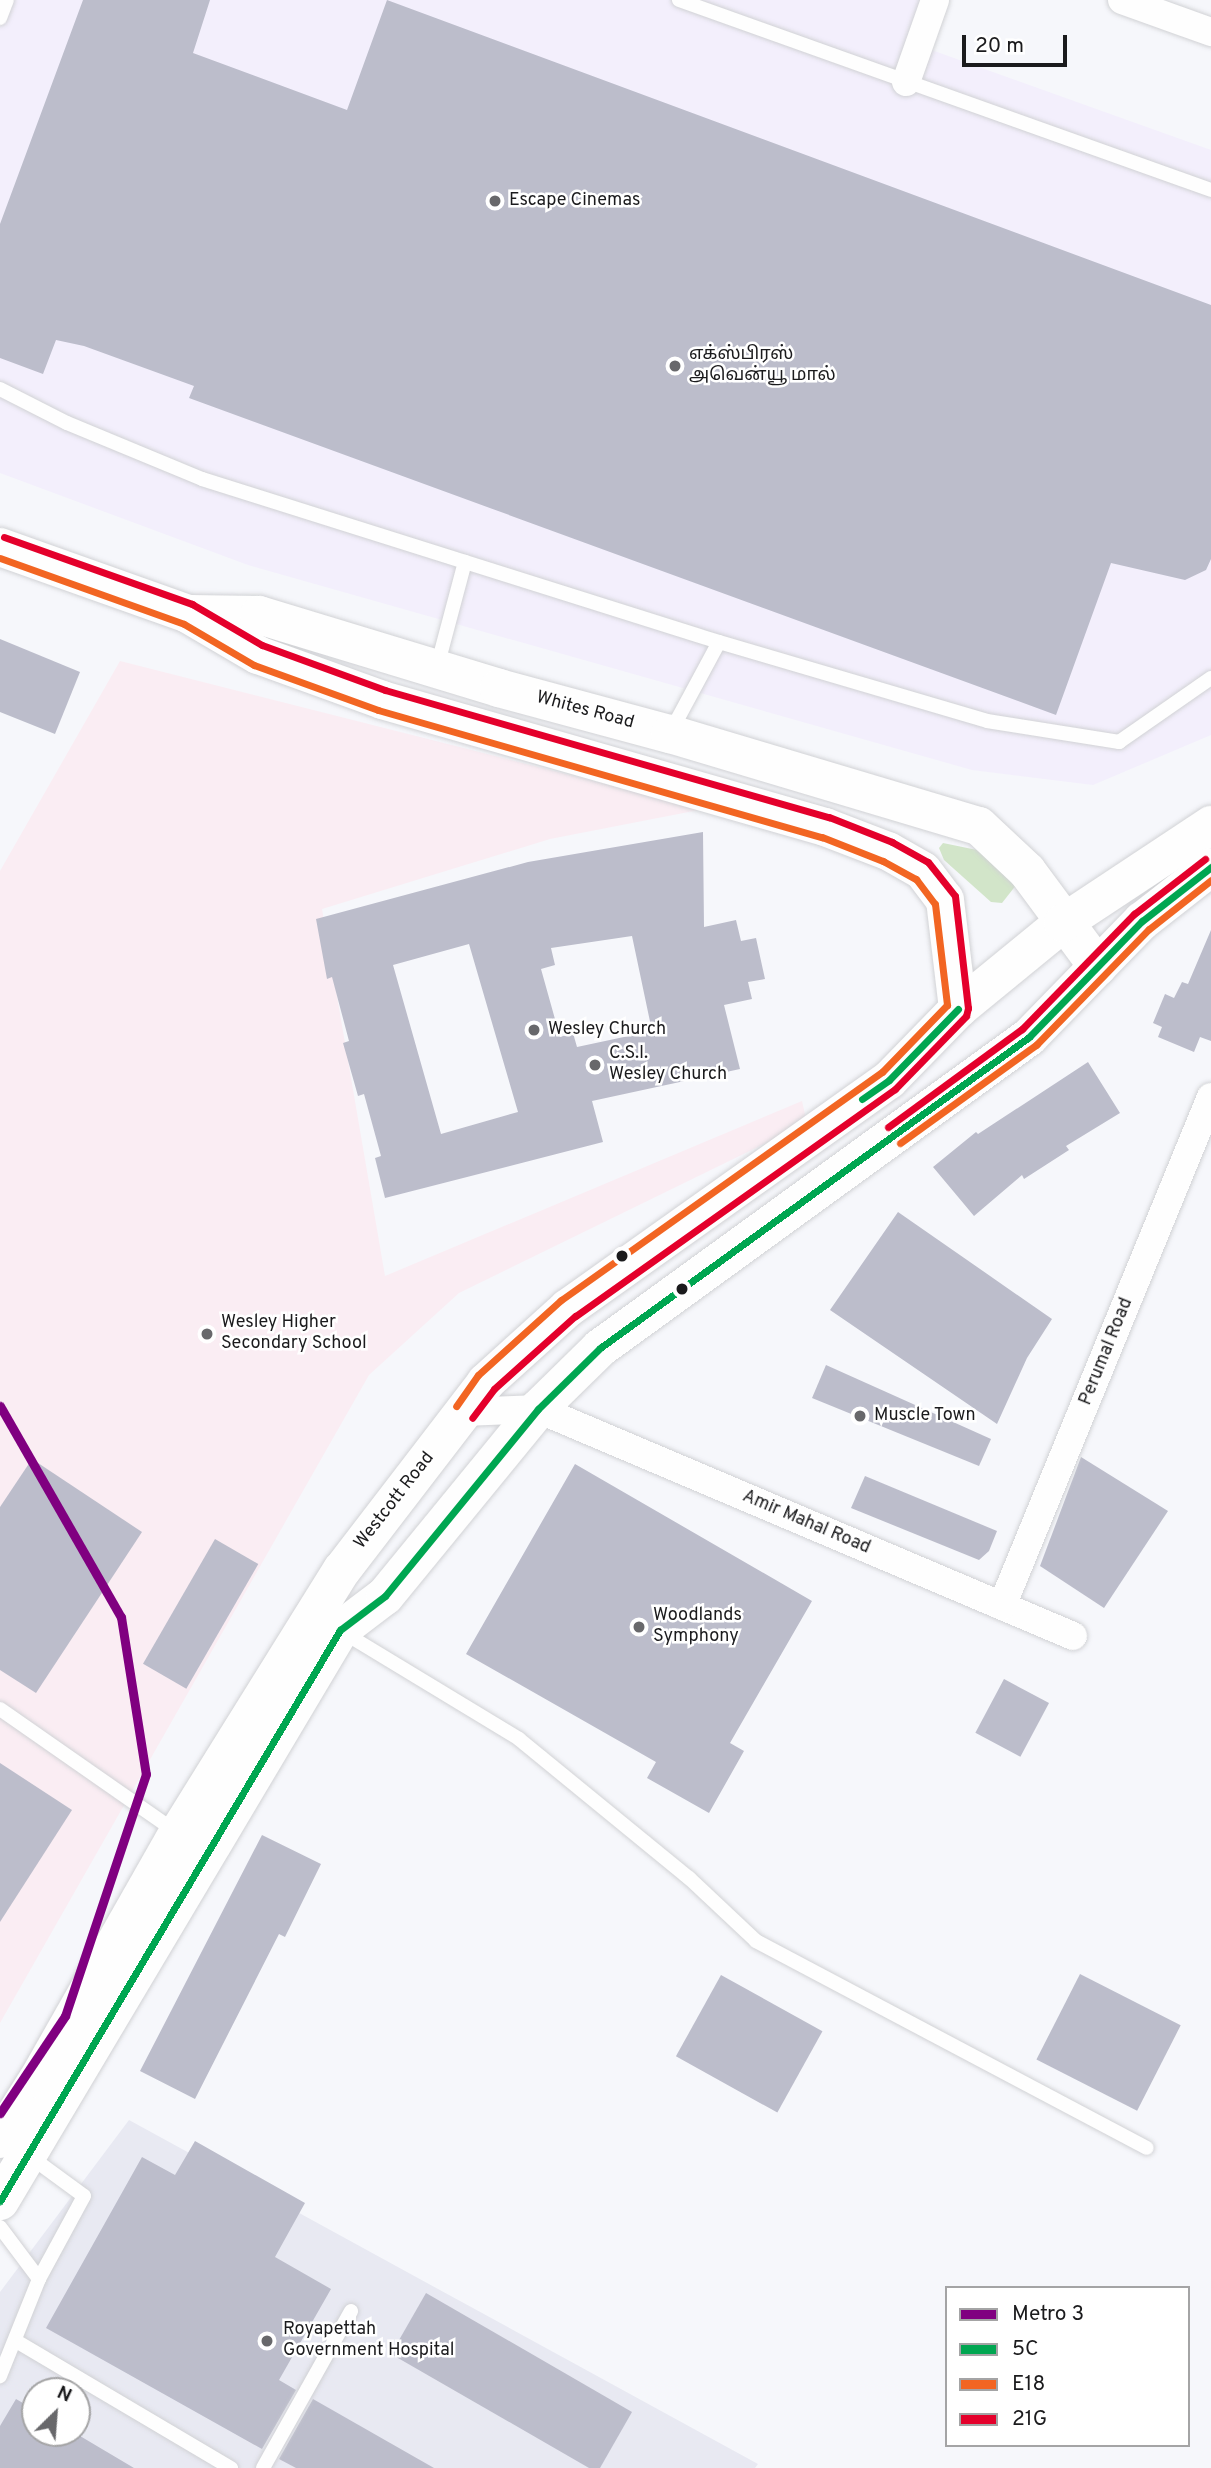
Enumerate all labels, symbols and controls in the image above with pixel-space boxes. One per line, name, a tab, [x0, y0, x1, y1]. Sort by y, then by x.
scale bar	[966, 21, 1071, 65]
text: 20 m	[975, 33, 1024, 60]
place label: Escape Cinemas	[509, 190, 640, 212]
marker: Escape Cinemas	[487, 193, 503, 209]
place label: எக்ஸ்பிரஸ் அவென்யூ மால்	[689, 345, 836, 388]
marker: எக்ஸ்பிரஸ் அவென்யூ மால்	[667, 358, 683, 374]
street label: Whites Road	[534, 688, 636, 734]
place label: Wesley Church	[548, 1019, 666, 1041]
marker: Wesley Church	[526, 1022, 542, 1038]
place label: C.S.I. Wesley Church	[609, 1044, 727, 1086]
marker: C.S.I. Wesley Church	[587, 1057, 603, 1073]
unlabelled marker	[615, 1249, 629, 1263]
unlabelled marker	[675, 1282, 689, 1296]
street label: Perumal Road	[1076, 1295, 1138, 1409]
place label: Wesley Higher Secondary School	[221, 1313, 367, 1356]
marker: Wesley Higher Secondary School	[199, 1326, 215, 1342]
place label: Muscle Town	[874, 1405, 976, 1427]
marker: Muscle Town	[852, 1408, 868, 1424]
street label: Westcott Road	[350, 1448, 440, 1554]
street label: Amir Mahal Road	[739, 1486, 873, 1560]
place label: Woodlands Symphony	[653, 1606, 742, 1648]
marker: Woodlands Symphony	[631, 1619, 647, 1635]
legend	[945, 2286, 1190, 2447]
text: Metro 3	[1012, 2301, 1084, 2328]
place label: Royapettah Government Hospital	[283, 2320, 454, 2362]
marker: Royapettah Government Hospital	[257, 2331, 277, 2351]
text: 5C	[1012, 2336, 1039, 2363]
text: E18	[1012, 2371, 1045, 2398]
north arrow	[21, 2377, 91, 2447]
text: N	[53, 2381, 75, 2409]
text: 21G	[1012, 2406, 1047, 2433]

